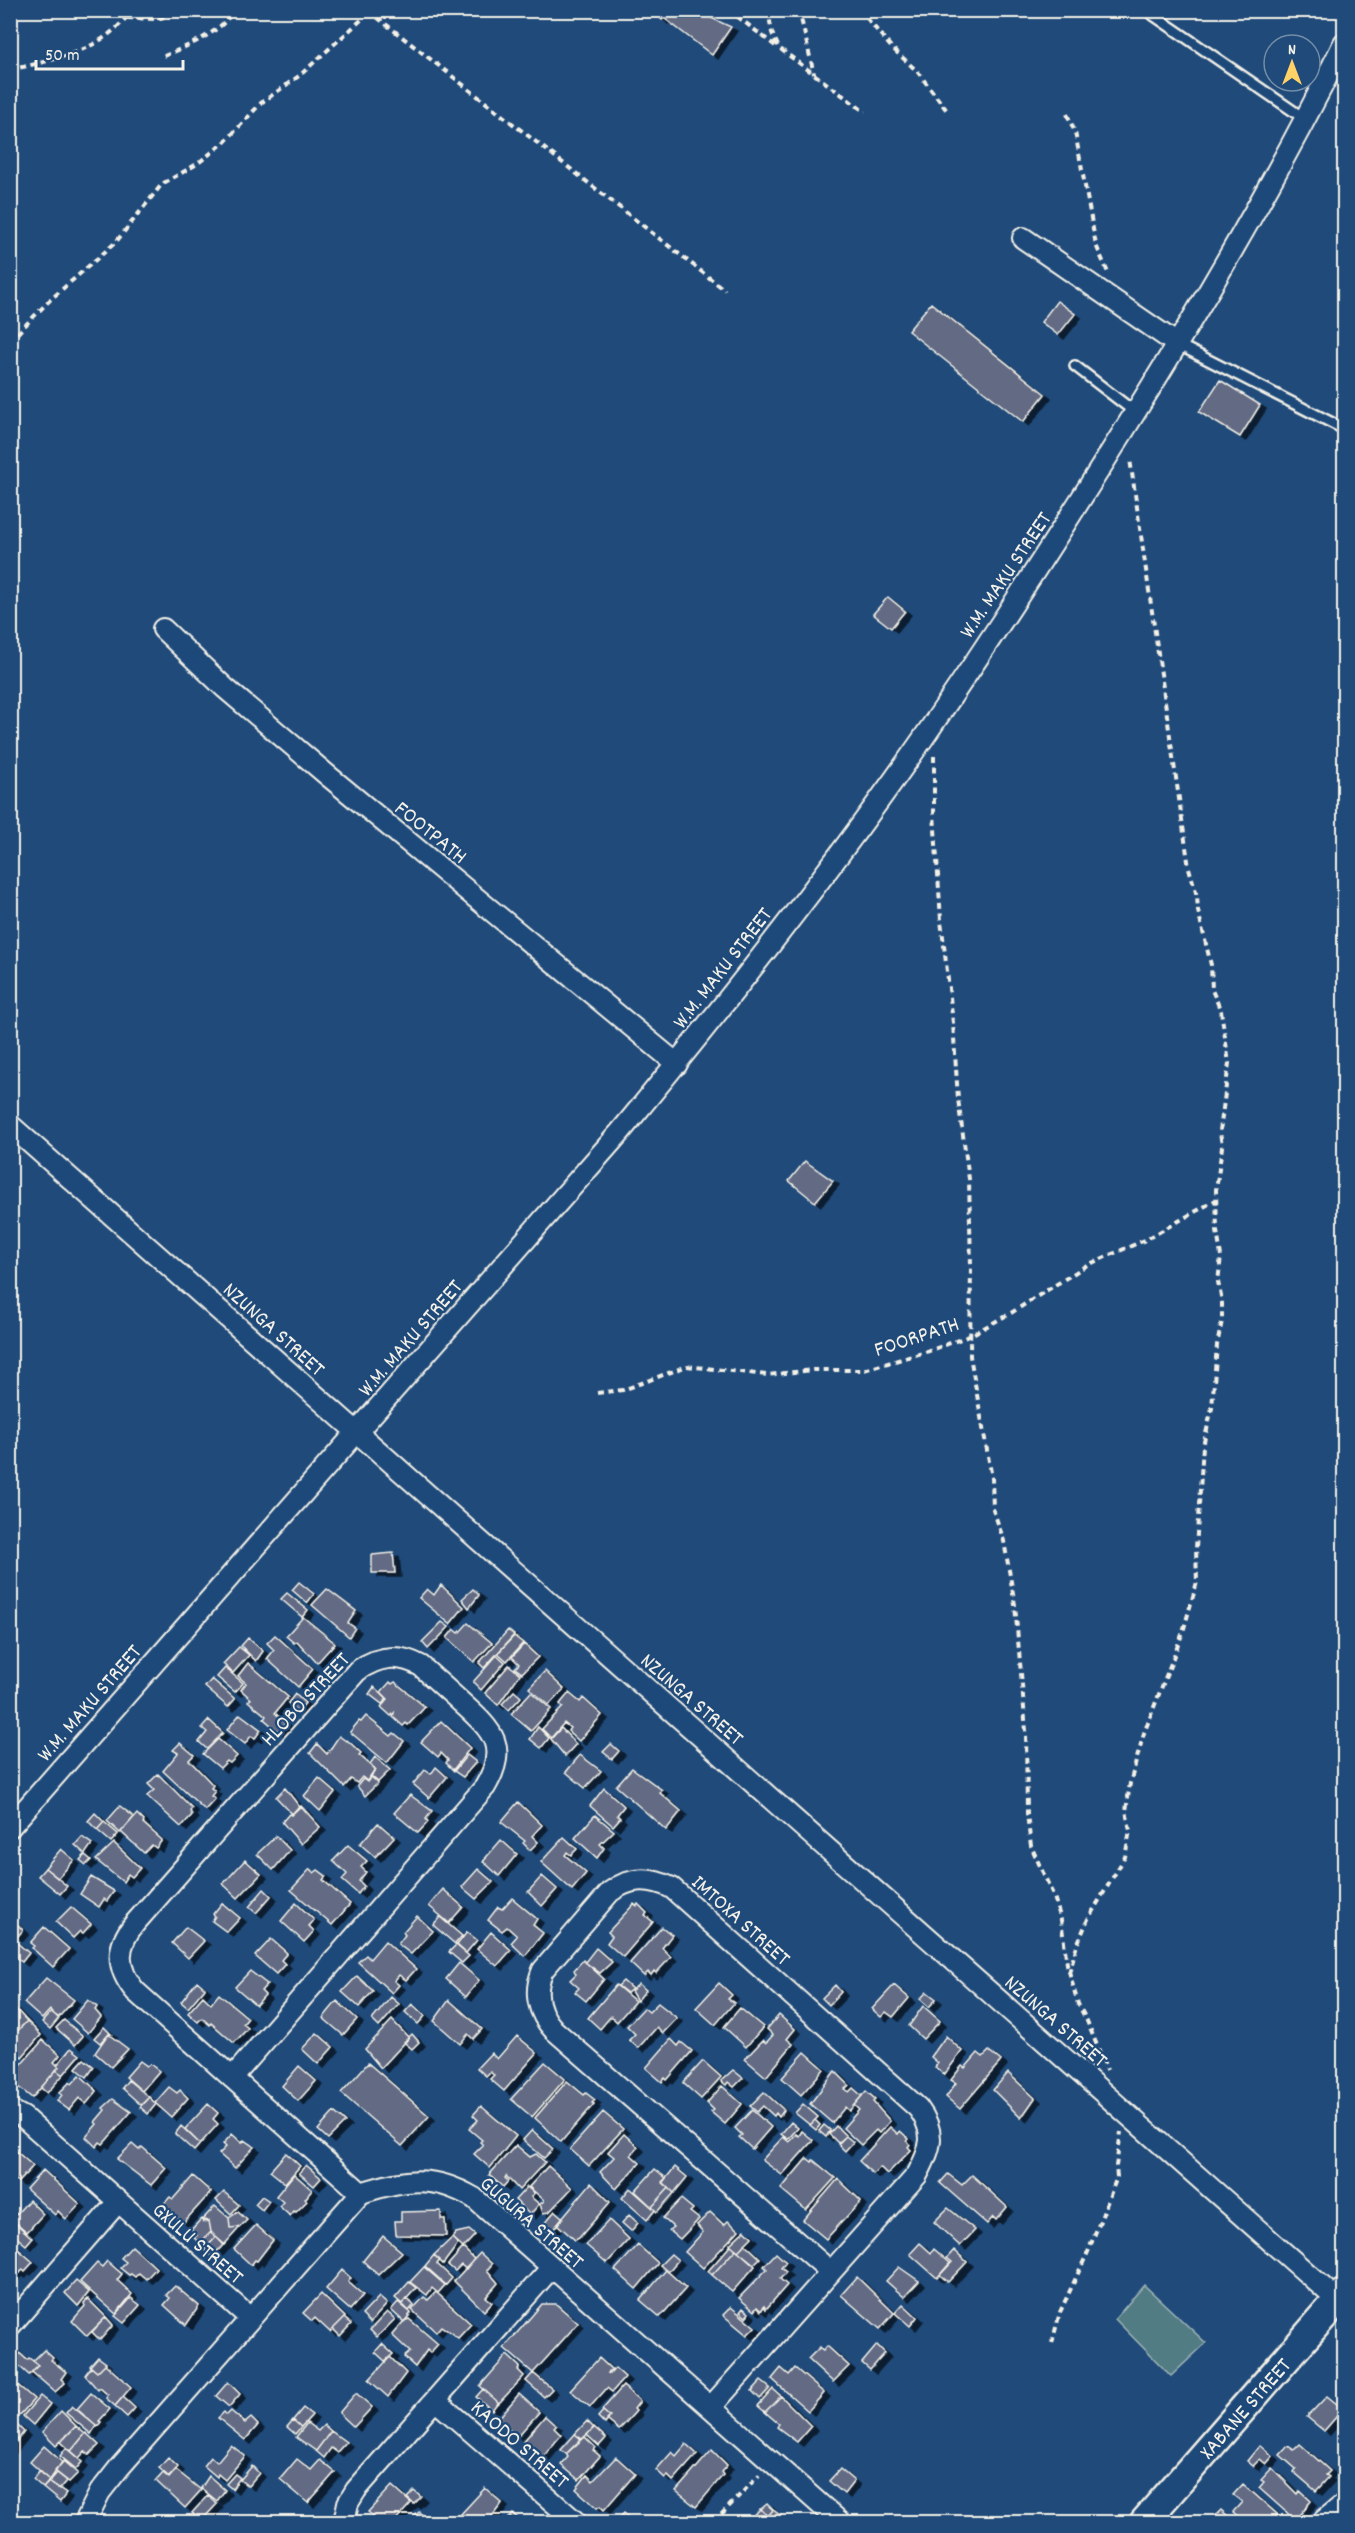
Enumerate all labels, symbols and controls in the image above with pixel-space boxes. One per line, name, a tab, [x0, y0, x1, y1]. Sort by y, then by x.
scale bar	[36, 33, 183, 71]
north arrow	[1262, 33, 1322, 93]
text: N	[1288, 39, 1296, 62]
text: 50 m	[45, 44, 80, 69]
street label: W.M. MAKU STREET	[953, 506, 1061, 645]
street label: FOOTPATH	[387, 795, 473, 873]
street label: W.M. MAKU STREET	[666, 902, 781, 1036]
street label: W.M. MAKU STREET	[352, 1274, 472, 1405]
street label: NZUNGA STREET	[215, 1276, 331, 1385]
street label: FOORPATH	[871, 1310, 964, 1367]
street label: W.M. MAKU STREET	[31, 1639, 151, 1770]
street label: HLOBO STREET	[255, 1646, 359, 1754]
street label: NZUNGA STREET	[632, 1647, 749, 1755]
street label: IMTOXA STREET	[683, 1869, 796, 1975]
street label: NZUNGA STREET	[996, 1969, 1113, 2077]
street label: GUGURA STREET	[472, 2170, 590, 2278]
street label: GXULU STREET	[144, 2196, 249, 2293]
street label: XABANE STREET	[1193, 2352, 1300, 2468]
street label: KAODO STREET	[463, 2394, 575, 2497]

